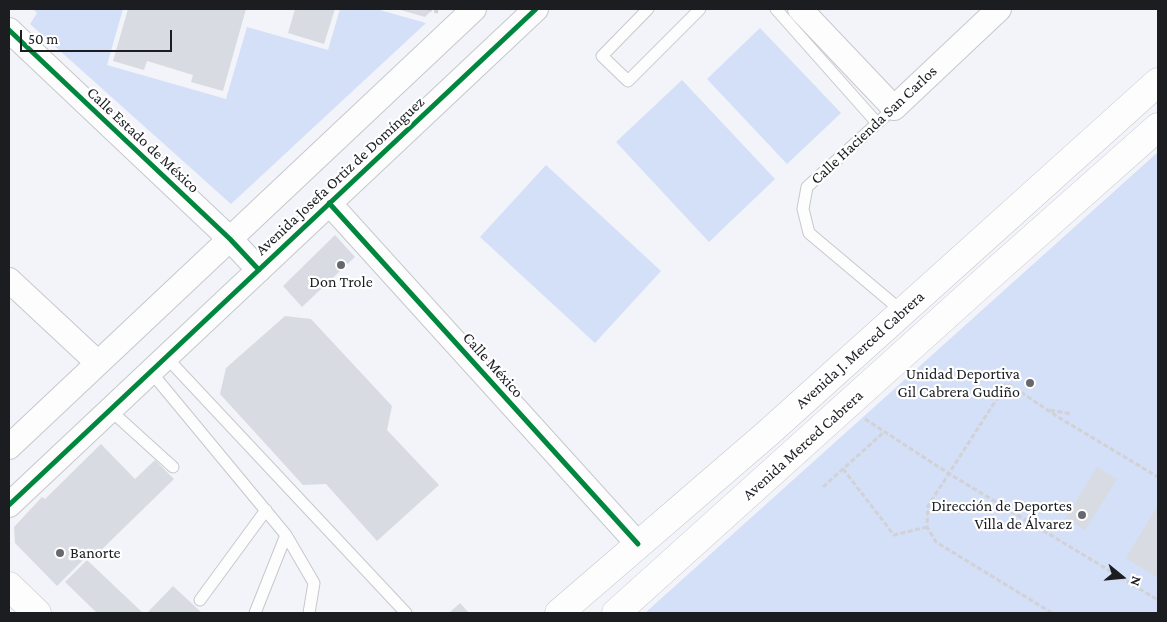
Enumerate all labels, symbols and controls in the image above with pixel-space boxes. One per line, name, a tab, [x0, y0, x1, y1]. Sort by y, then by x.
scale bar	[22, 20, 175, 52]
text: 50 m	[28, 31, 58, 47]
street label: Calle Hacienda San Carlos	[807, 61, 941, 189]
street label: Calle Estado de México	[83, 83, 203, 197]
street label: Avenida Josefa Ortiz de Domínguez	[251, 93, 429, 259]
marker: Don Trole	[335, 259, 347, 271]
place label: Don Trole	[309, 272, 373, 292]
street label: Avenida J. Merced Cabrera	[792, 287, 928, 413]
street label: Calle México	[459, 328, 527, 402]
place label: Unidad Deportiva Gil Cabrera Gudiño	[898, 364, 1020, 402]
marker: Unidad Deportiva Gil Cabrera Gudiño	[1024, 377, 1036, 389]
street label: Avenida Merced Cabrera	[739, 386, 867, 504]
place label: Dirección de Deportes Villa de Álvarez	[931, 496, 1072, 534]
marker: Dirección de Deportes Villa de Álvarez	[1076, 509, 1088, 521]
place label: Banorte	[70, 543, 121, 563]
marker: Banorte	[54, 547, 66, 559]
north arrow	[1097, 552, 1147, 602]
text: N	[1127, 574, 1145, 588]

